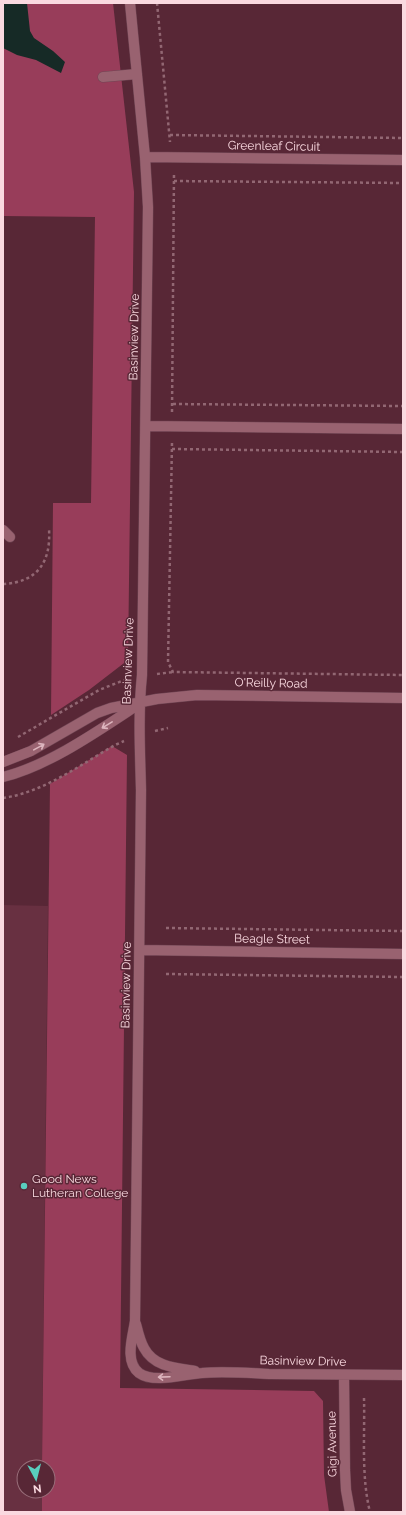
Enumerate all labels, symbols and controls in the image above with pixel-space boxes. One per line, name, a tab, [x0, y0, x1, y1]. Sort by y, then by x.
street label: Greenleaf Circuit	[228, 138, 320, 154]
street label: Basinview Drive	[126, 293, 142, 381]
street label: Basinview Drive	[119, 617, 137, 705]
street label: O'Reilly Road	[234, 675, 308, 691]
one-way arrow	[101, 721, 113, 729]
one-way arrow	[33, 742, 45, 750]
street label: Beagle Street	[234, 931, 310, 947]
street label: Basinview Drive	[118, 941, 134, 1029]
place label: Good News Lutheran College	[32, 1172, 128, 1200]
marker: Good News Lutheran College	[19, 1181, 29, 1191]
street label: Basinview Drive	[259, 1353, 347, 1369]
one-way arrow	[158, 1374, 171, 1381]
street label: Gigi Avenue	[324, 1411, 340, 1477]
north arrow	[16, 1459, 56, 1499]
text: N	[32, 1481, 42, 1495]

